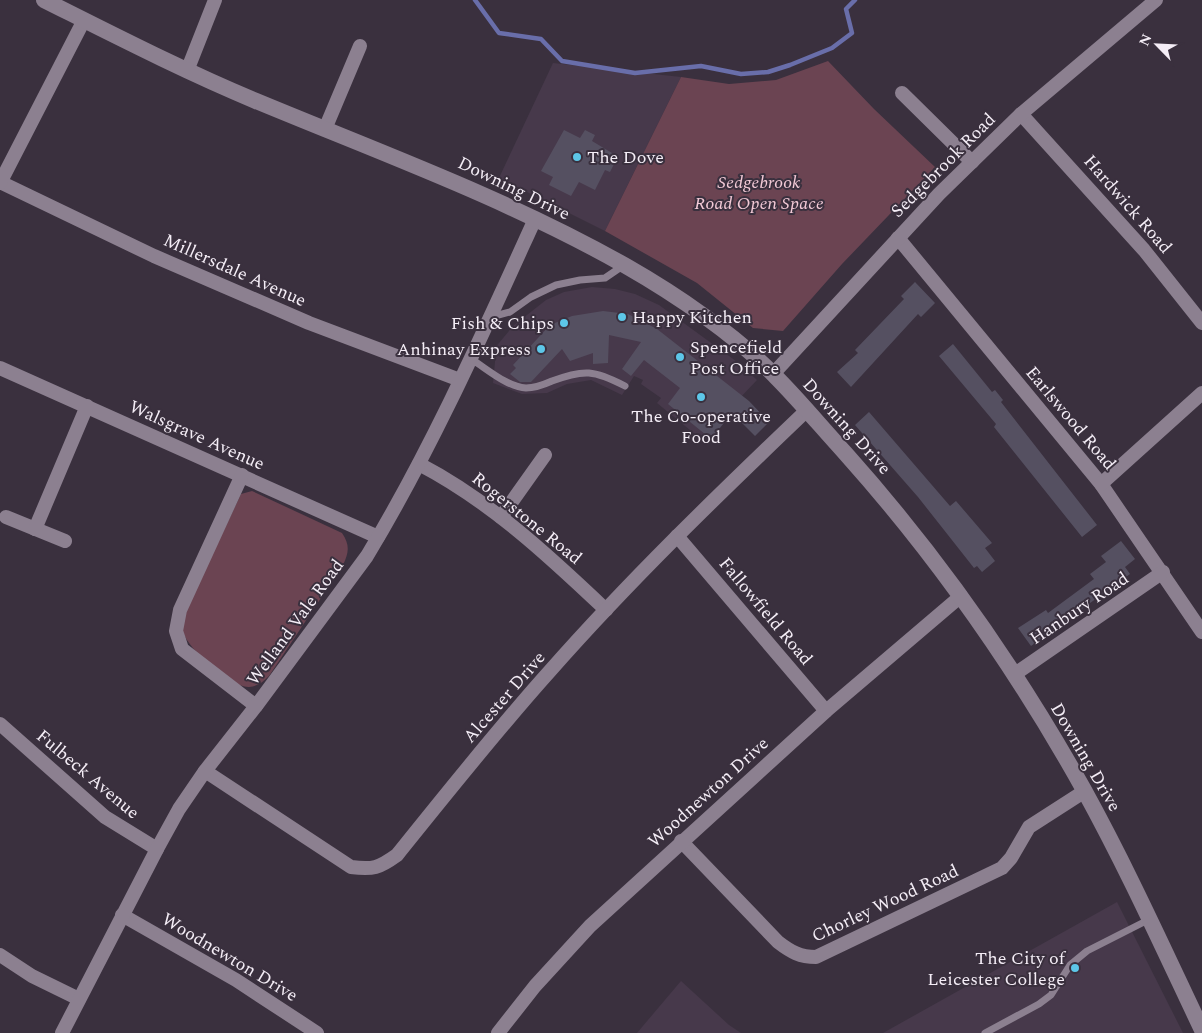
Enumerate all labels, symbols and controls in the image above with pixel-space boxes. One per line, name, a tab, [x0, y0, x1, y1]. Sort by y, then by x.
north arrow	[1132, 20, 1182, 70]
text: N	[1134, 30, 1157, 49]
street label: Sedgebrook Road	[885, 107, 1002, 224]
place label: The Dove	[587, 144, 664, 171]
street label: Hardwick Road	[1077, 149, 1178, 260]
street label: Downing Drive	[453, 150, 575, 227]
marker: The Dove	[571, 151, 583, 163]
park label: Sedgebrook Road Open Space	[694, 169, 824, 217]
street label: Millersdale Avenue	[159, 227, 311, 314]
place label: Happy Kitchen	[632, 304, 752, 331]
place label: Fish & Chips	[451, 310, 554, 337]
marker: Happy Kitchen	[616, 311, 628, 323]
marker: Fish & Chips	[558, 317, 570, 329]
place label: Spencefield Post Office	[690, 334, 782, 382]
place label: Anhinay Express	[397, 336, 531, 363]
marker: Anhinay Express	[535, 343, 547, 355]
marker: Spencefield Post Office	[674, 351, 686, 363]
street label: Earlswood Road	[1019, 360, 1122, 476]
street label: Downing Drive	[796, 372, 897, 481]
marker: The Co-operative Food	[695, 391, 707, 403]
street label: Walsgrave Avenue	[125, 393, 269, 477]
place label: The Co-operative Food	[631, 403, 771, 451]
street label: Rogerstone Road	[466, 465, 588, 571]
street label: Fallowfield Road	[712, 551, 819, 671]
street label: Welland Vale Road	[240, 553, 351, 691]
street label: Hanbury Road	[1024, 565, 1134, 652]
street label: Alcester Drive	[457, 645, 552, 749]
street label: Downing Drive	[1043, 698, 1128, 817]
street label: Fulbeck Avenue	[30, 723, 145, 826]
street label: Woodnewton Drive	[642, 731, 775, 854]
street label: Chorley Wood Road	[807, 857, 963, 949]
street label: Woodnewton Drive	[156, 906, 303, 1009]
place label: The City of Leicester College	[927, 945, 1067, 993]
marker: The City of Leicester College	[1069, 962, 1081, 974]

